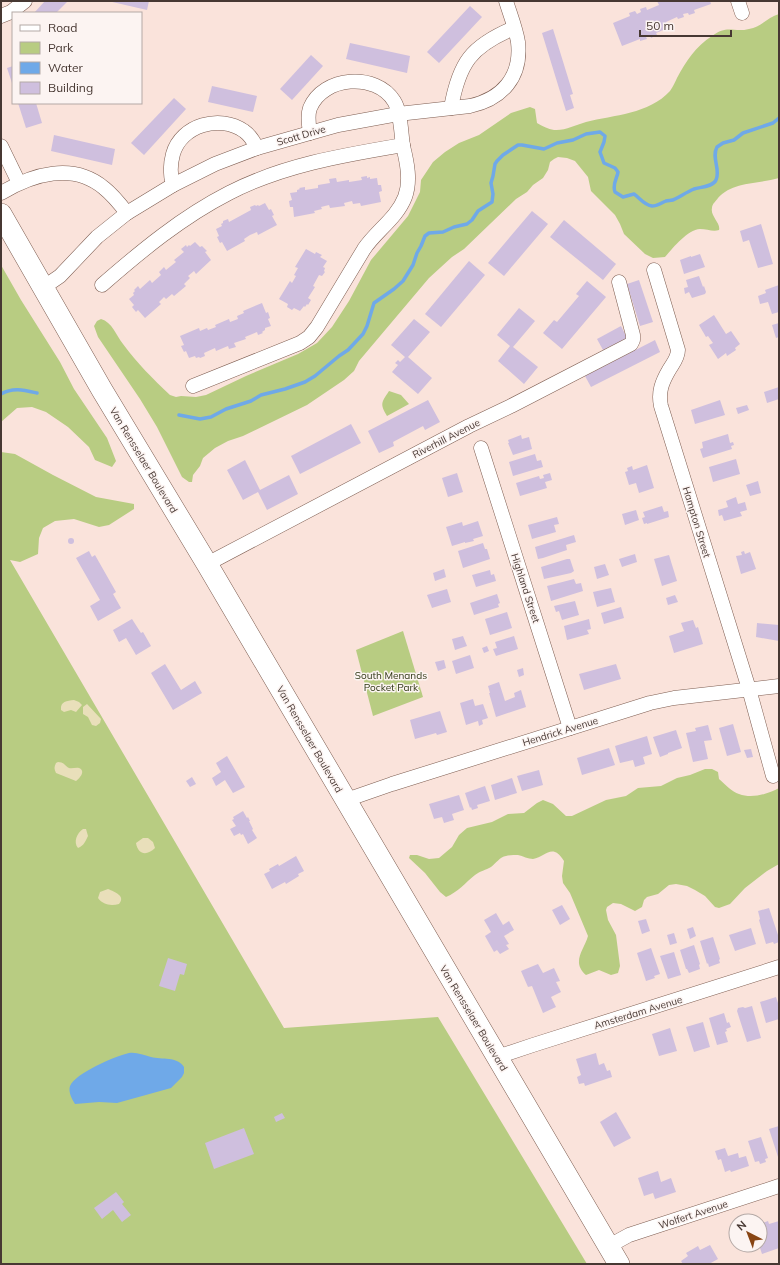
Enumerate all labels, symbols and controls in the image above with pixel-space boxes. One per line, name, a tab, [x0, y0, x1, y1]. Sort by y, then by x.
legend	[12, 12, 142, 104]
scale bar	[640, 12, 731, 38]
text: 50 m	[646, 18, 674, 33]
text: Road	[48, 20, 77, 35]
text: Park	[48, 40, 74, 55]
text: Water	[48, 60, 84, 75]
text: Building	[48, 80, 93, 95]
street label: Scott Drive	[275, 122, 327, 149]
street label: Van Rensselaer Boulevard	[107, 405, 180, 516]
street label: Riverhill Avenue	[410, 416, 482, 461]
street label: Hampton Street	[680, 485, 714, 560]
street label: Highland Street	[508, 552, 543, 625]
park label: South Menands Pocket Park	[355, 669, 427, 694]
street label: Van Rensselaer Boulevard	[274, 684, 346, 795]
street label: Hendrick Avenue	[521, 714, 600, 749]
street label: Van Rensselaer Boulevard	[437, 963, 510, 1074]
street label: Amsterdam Avenue	[592, 993, 684, 1032]
street label: Wolfert Avenue	[657, 1197, 729, 1232]
north arrow	[728, 1213, 768, 1253]
text: N	[734, 1218, 749, 1234]

